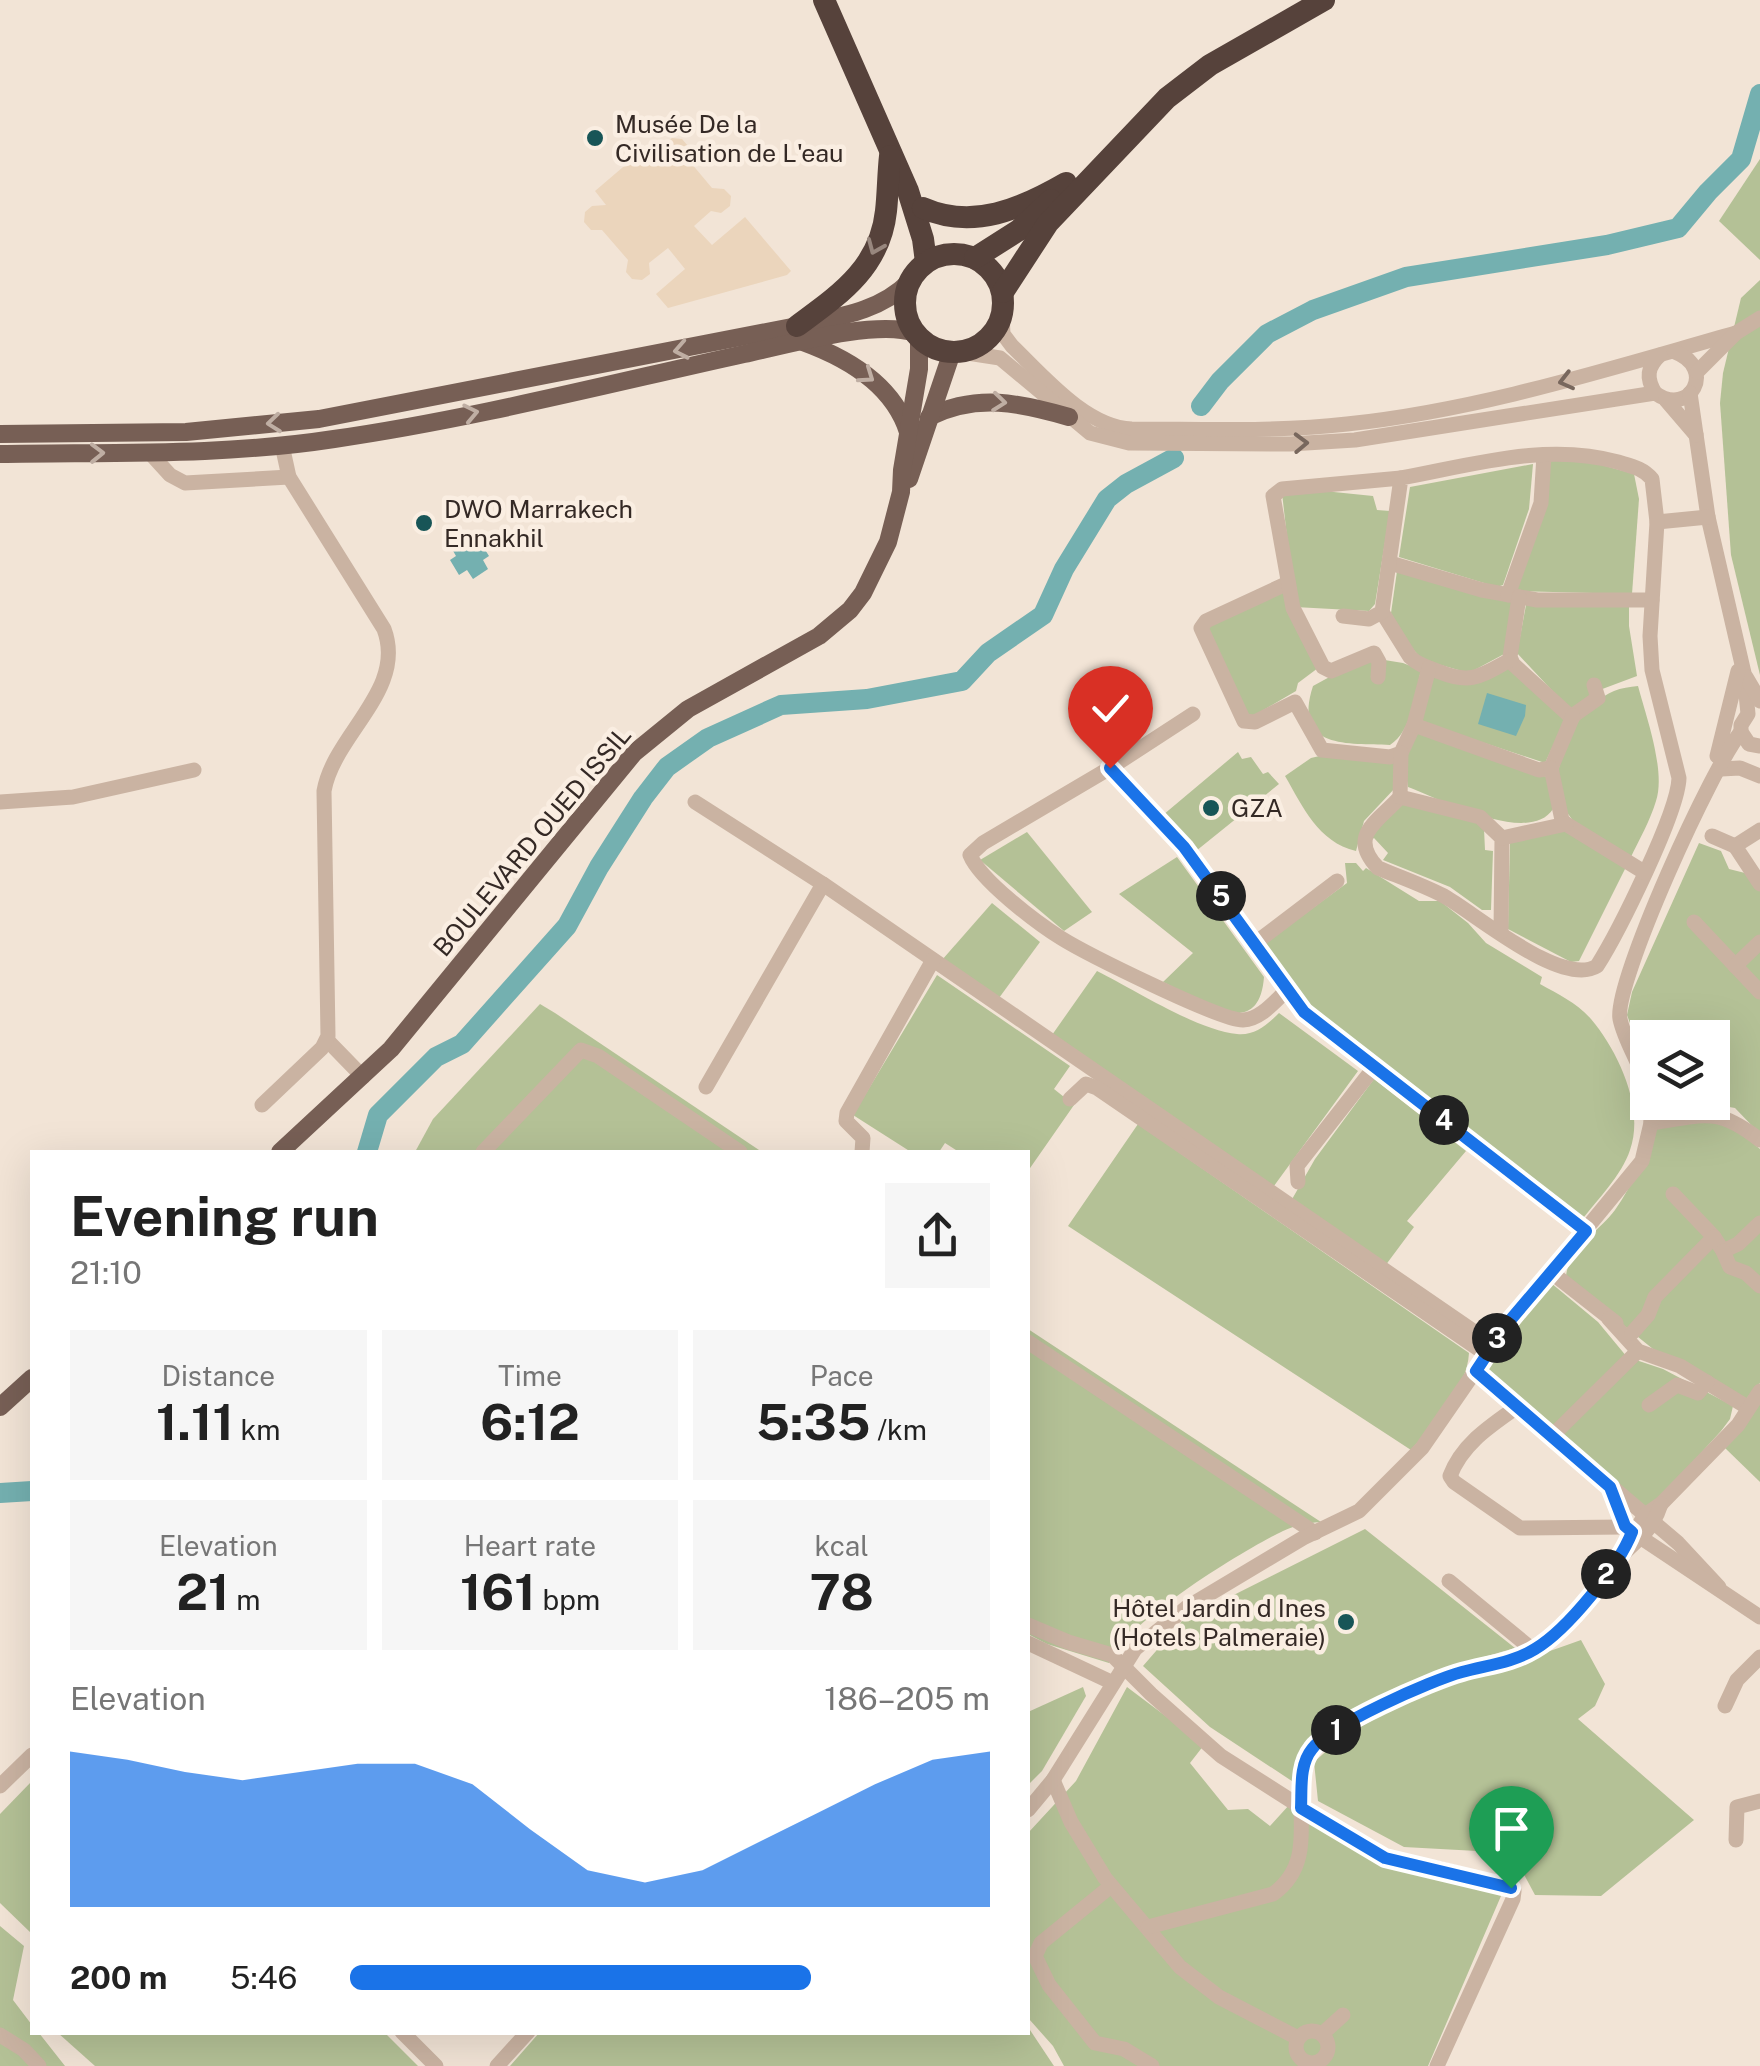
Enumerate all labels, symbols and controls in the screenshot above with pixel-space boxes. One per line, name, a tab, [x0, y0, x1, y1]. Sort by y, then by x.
place label: Musée De la Civilisation de L'eau	[615, 109, 844, 168]
marker: Musée De la Civilisation de L'eau	[584, 127, 606, 149]
one-way arrow	[867, 237, 887, 255]
one-way arrow	[673, 338, 690, 359]
one-way arrow	[855, 364, 874, 382]
one-way arrow	[1558, 369, 1575, 390]
one-way arrow	[991, 391, 1007, 413]
one-way arrow	[462, 404, 479, 425]
one-way arrow	[266, 412, 282, 433]
one-way arrow	[1293, 433, 1309, 454]
one-way arrow	[90, 442, 106, 464]
place label: DWO Marrakech Ennakhil	[444, 494, 633, 553]
marker: DWO Marrakech Ennakhil	[413, 512, 435, 534]
pin	[1068, 666, 1153, 769]
icon: check	[1083, 681, 1138, 736]
street label: BOULEVARD OUED ISSIL	[427, 720, 637, 962]
place label: GZA	[1231, 793, 1283, 823]
marker: GZA	[1200, 797, 1222, 819]
pin: 5	[1196, 871, 1246, 921]
text: 5	[1212, 879, 1230, 912]
map controls	[1630, 1020, 1730, 1120]
button: layers	[1630, 1020, 1730, 1120]
pin: 4	[1419, 1095, 1469, 1145]
text: 4	[1435, 1103, 1453, 1136]
button: share	[885, 1183, 990, 1288]
text: Evening run	[70, 1184, 379, 1248]
text: 21:10	[70, 1254, 142, 1291]
pin: 3	[1472, 1313, 1522, 1363]
text: 3	[1488, 1321, 1506, 1354]
text: Distance	[162, 1359, 275, 1392]
text: Time	[498, 1359, 562, 1392]
text: Pace	[810, 1359, 874, 1392]
text: 1.11	[156, 1392, 234, 1451]
text: 6:12	[480, 1392, 580, 1451]
text: 5:35	[756, 1392, 870, 1451]
text: km	[234, 1413, 281, 1446]
text: /km	[870, 1413, 927, 1446]
text: Elevation	[159, 1529, 278, 1562]
text: Heart rate	[464, 1529, 596, 1562]
text: kcal	[815, 1529, 869, 1562]
pin: 2	[1581, 1549, 1631, 1599]
text: 2	[1597, 1557, 1615, 1590]
text: 21	[176, 1562, 229, 1621]
text: 161	[460, 1562, 536, 1621]
text: 78	[809, 1562, 874, 1621]
text: m	[229, 1583, 260, 1616]
text: bpm	[536, 1583, 600, 1616]
place label: Hôtel Jardin d Ines (Hotels Palmeraie)	[1112, 1593, 1326, 1652]
marker: Hôtel Jardin d Ines (Hotels Palmeraie)	[1335, 1611, 1357, 1633]
text: Elevation	[70, 1680, 206, 1717]
text: 186–205 m	[824, 1680, 990, 1717]
pin: 1	[1311, 1705, 1361, 1755]
text: 1	[1330, 1713, 1342, 1746]
pin	[1469, 1786, 1554, 1889]
icon: arrive	[1484, 1801, 1539, 1856]
text: 200 m	[70, 1959, 167, 1996]
text: 5:46	[230, 1959, 298, 1996]

